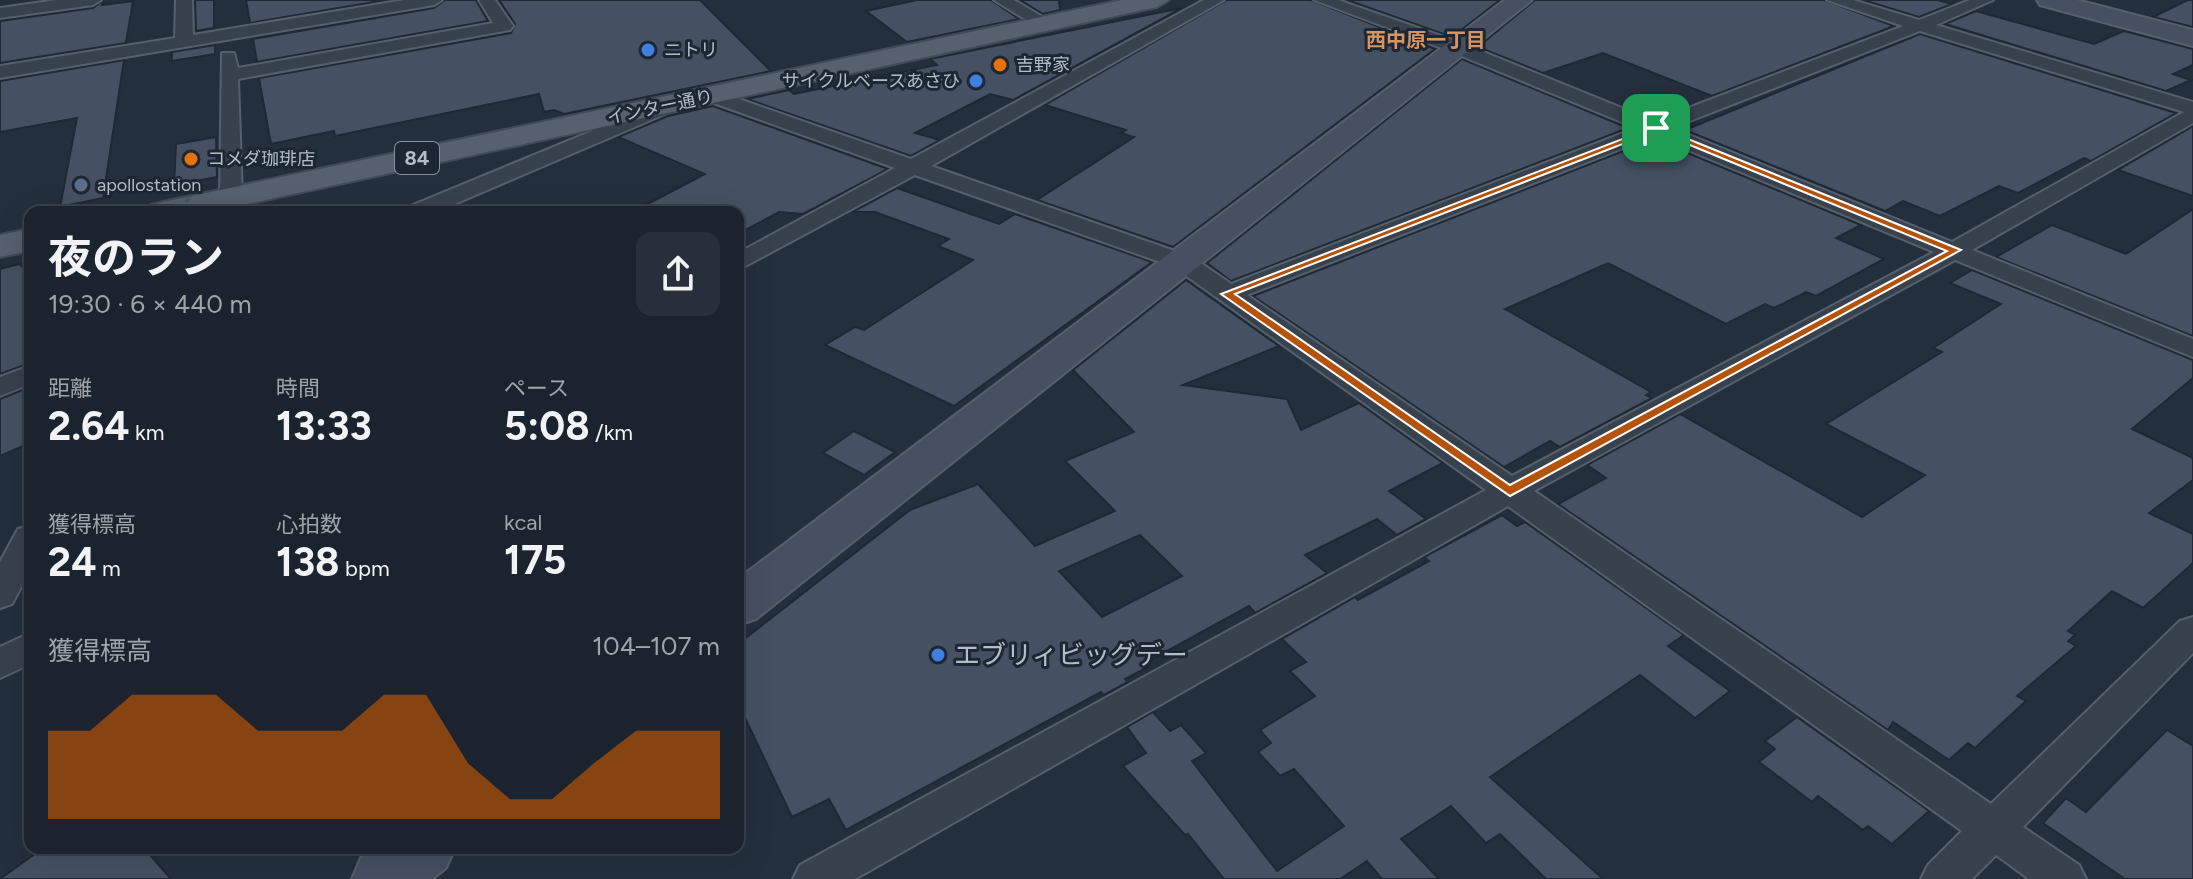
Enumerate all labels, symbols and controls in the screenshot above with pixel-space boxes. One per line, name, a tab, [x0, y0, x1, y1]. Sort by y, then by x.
district label: 西中原一丁目	[1366, 28, 1486, 52]
place label: ニトリ	[664, 39, 718, 61]
marker: ニトリ	[639, 41, 657, 59]
place label: 吉野家	[1016, 54, 1070, 76]
marker: 吉野家	[991, 56, 1009, 74]
place label: サイクルベースあさひ	[782, 70, 960, 92]
marker: サイクルベースあさひ	[967, 72, 985, 90]
street label: インター通り	[605, 85, 715, 129]
pin	[1622, 94, 1690, 162]
icon: arrive	[1634, 106, 1678, 150]
road number: 84	[395, 142, 439, 174]
place label: コメダ珈琲店	[207, 148, 315, 170]
marker: コメダ珈琲店	[182, 150, 200, 168]
place label: apollostation	[97, 174, 201, 196]
marker: apollostation	[72, 176, 90, 194]
text: 夜のラン	[48, 231, 224, 284]
button: share	[636, 232, 720, 316]
text: 19:30 · 6 × 440 m	[48, 288, 252, 320]
text: 距離	[48, 375, 92, 402]
text: 時間	[276, 375, 320, 402]
text: ペース	[504, 375, 569, 402]
text: 2.64	[48, 402, 130, 450]
text: 13:33	[276, 402, 372, 450]
text: 5:08	[504, 402, 590, 450]
text: km	[130, 419, 164, 446]
text: /km	[590, 419, 633, 446]
text: kcal	[504, 509, 542, 536]
text: 獲得標高	[48, 511, 136, 538]
text: 心拍数	[276, 511, 342, 538]
text: 175	[504, 536, 566, 584]
text: 24	[48, 538, 96, 586]
text: 138	[276, 538, 340, 586]
text: m	[96, 555, 121, 582]
text: bpm	[340, 555, 390, 582]
text: 104–107 m	[592, 630, 720, 662]
text: 獲得標高	[48, 635, 152, 667]
place label: エブリィビッグデー	[954, 639, 1188, 671]
marker: エブリィビッグデー	[929, 646, 947, 664]

